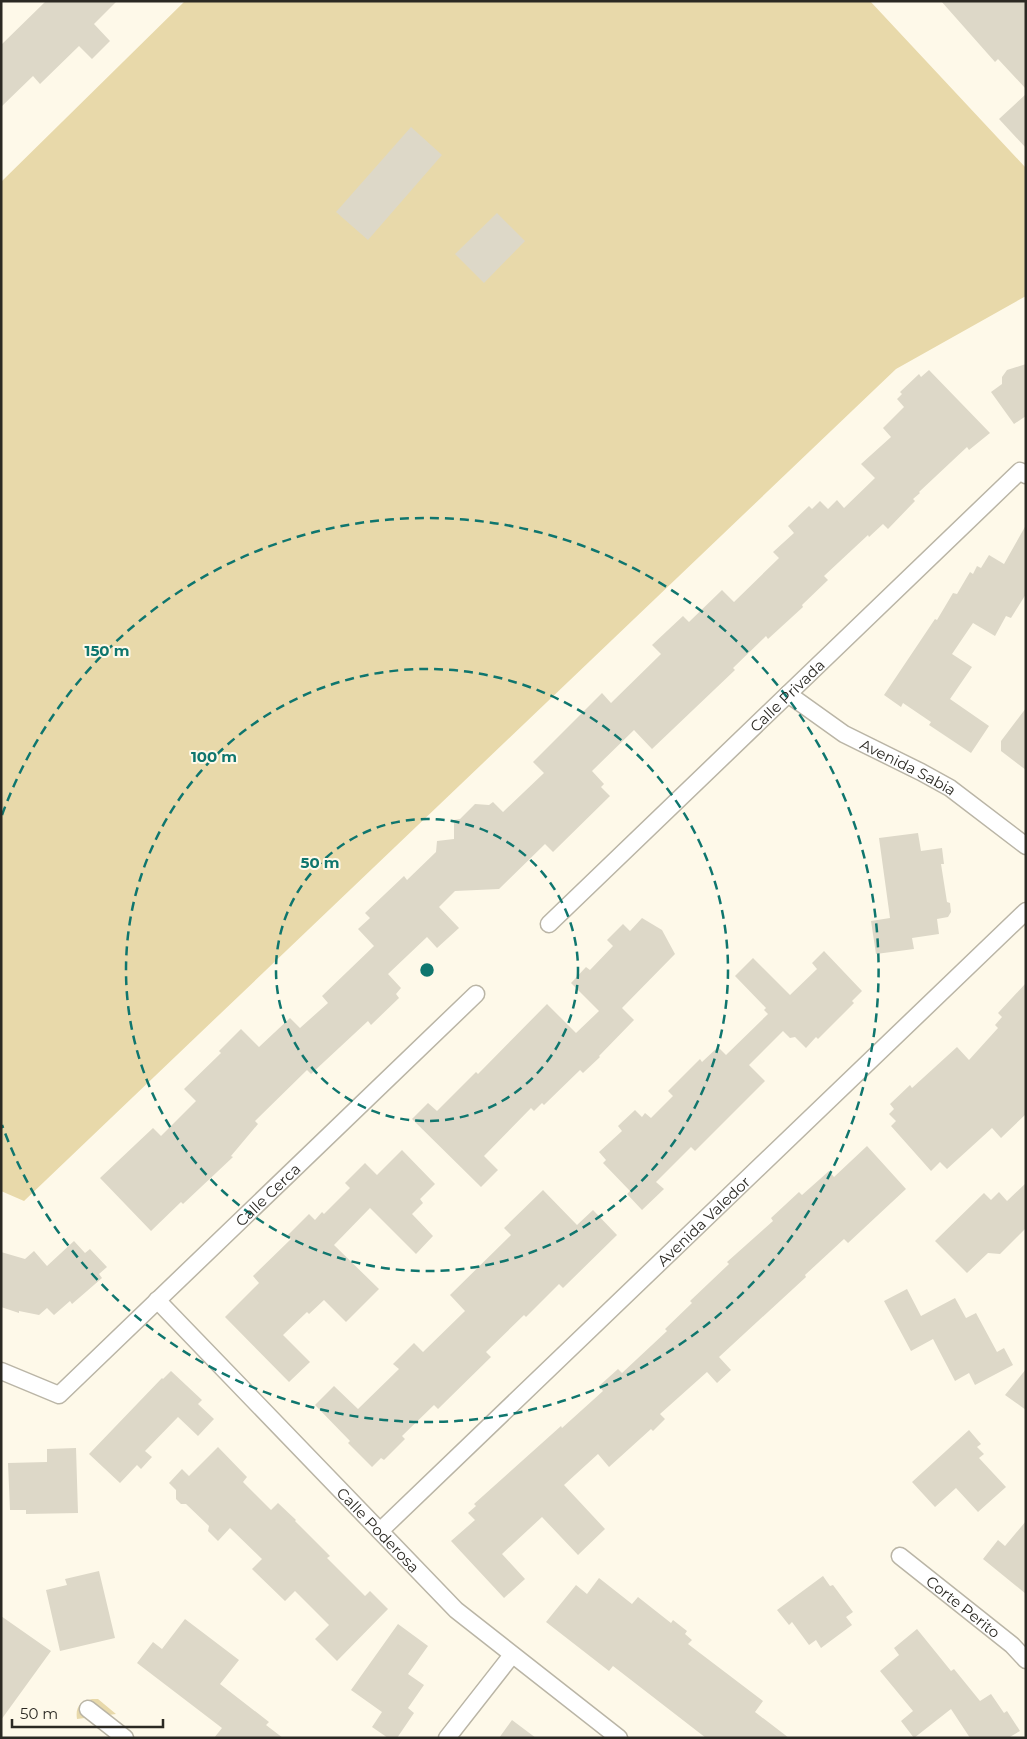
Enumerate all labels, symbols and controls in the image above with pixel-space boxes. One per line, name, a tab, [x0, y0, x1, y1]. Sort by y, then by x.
text: 150 m	[85, 641, 129, 660]
street label: Calle Privada	[745, 655, 828, 736]
street label: Avenida Sabia	[857, 734, 961, 799]
text: 100 m	[191, 747, 237, 766]
text: 50 m	[300, 853, 340, 872]
centre of rings	[418, 961, 436, 979]
street label: Calle Cerca	[231, 1159, 304, 1230]
street label: Avenida Valedor	[653, 1172, 754, 1270]
street label: Calle Poderosa	[333, 1483, 424, 1576]
street label: Corte Perito	[922, 1571, 1004, 1642]
scale bar	[12, 1696, 164, 1728]
text: 50 m	[20, 1704, 58, 1723]

